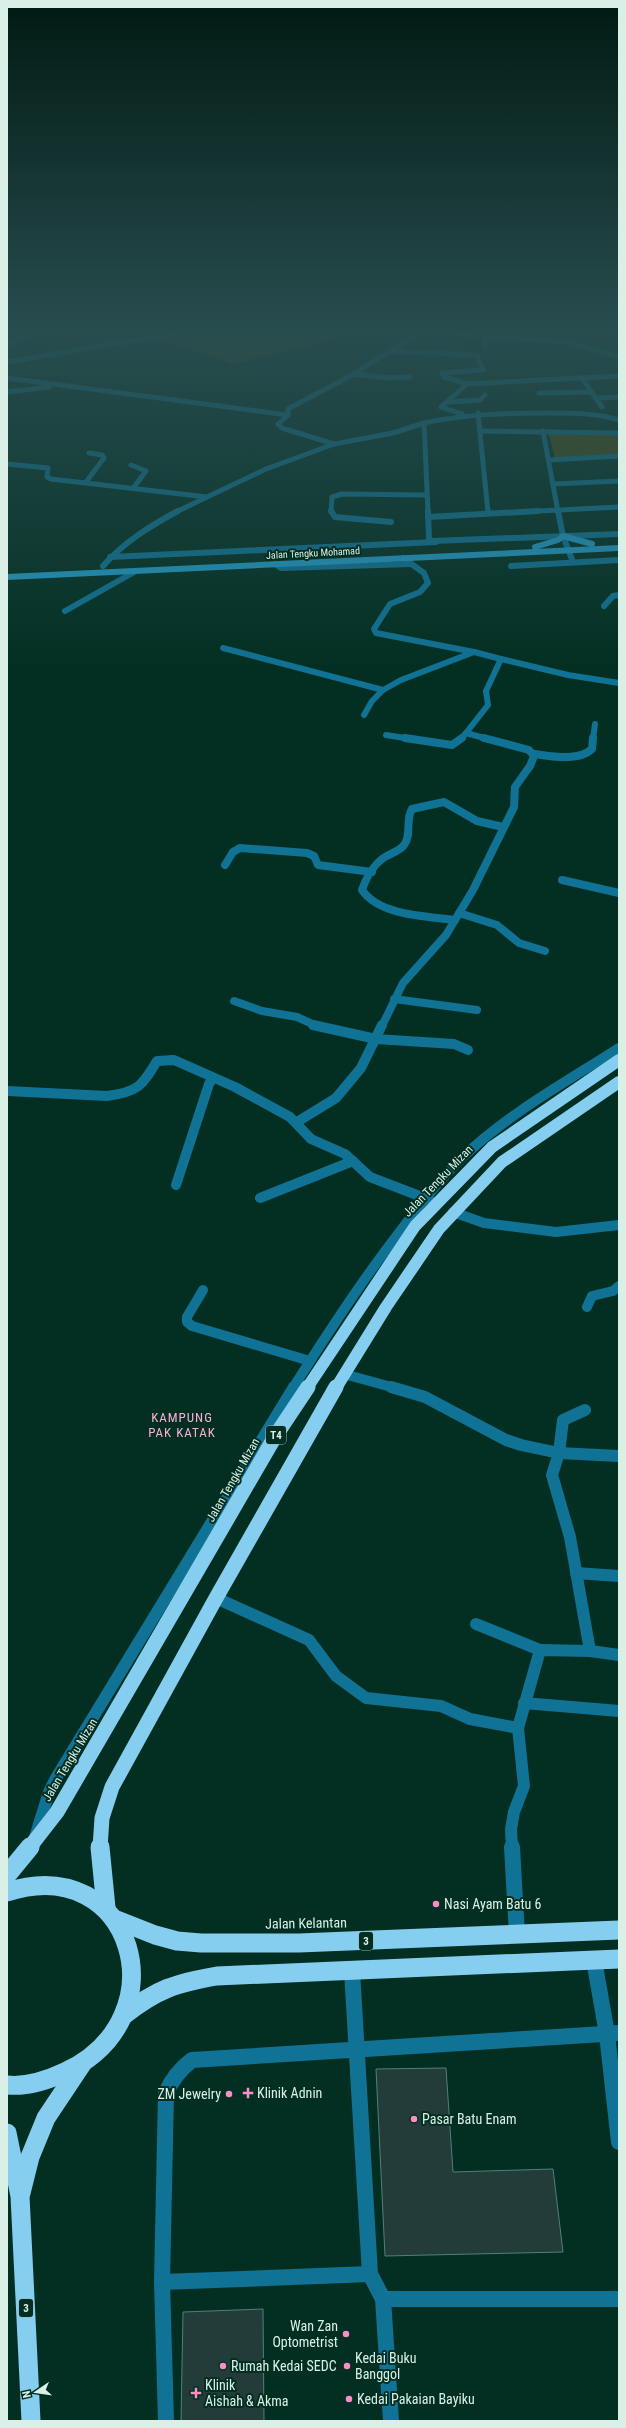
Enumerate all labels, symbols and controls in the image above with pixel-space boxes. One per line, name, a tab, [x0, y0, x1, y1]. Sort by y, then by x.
street label: Jalan Tengku Mohamad	[266, 545, 360, 561]
street label: Jalan Tengku Mizan	[400, 1142, 476, 1220]
district label: KAMPUNG PAK KATAK	[148, 1410, 216, 1440]
road number: T4	[266, 1426, 286, 1444]
street label: Jalan Tengku Mizan	[203, 1436, 263, 1524]
street label: Jalan Tengku Mizan	[40, 1716, 100, 1804]
place label: Nasi Ayam Batu 6	[444, 1896, 542, 1912]
marker: Nasi Ayam Batu 6	[431, 1899, 441, 1909]
street label: Jalan Kelantan	[265, 1914, 347, 1932]
road number: 3	[359, 1932, 373, 1950]
place label: Klinik Adnin	[257, 2085, 322, 2101]
place label: ZM Jewelry	[157, 2086, 221, 2102]
marker: Klinik Adnin	[242, 2087, 254, 2099]
marker: ZM Jewelry	[224, 2089, 234, 2099]
place label: Pasar Batu Enam	[422, 2111, 516, 2127]
marker: Pasar Batu Enam	[409, 2114, 419, 2124]
road number: 3	[19, 2299, 33, 2317]
place label: Wan Zan Optometrist	[272, 2318, 338, 2350]
marker: Wan Zan Optometrist	[341, 2329, 351, 2339]
place label: Kedai Buku Banggol	[355, 2350, 417, 2382]
place label: Rumah Kedai SEDC	[231, 2358, 337, 2374]
marker: Rumah Kedai SEDC	[218, 2361, 228, 2371]
marker: Kedai Buku Banggol	[342, 2361, 352, 2371]
north arrow	[16, 2372, 56, 2412]
place label: Klinik Aishah & Akma	[205, 2377, 289, 2409]
marker: Klinik Aishah & Akma	[190, 2387, 202, 2399]
text: N	[20, 2389, 34, 2399]
place label: Kedai Pakaian Bayiku	[357, 2391, 475, 2407]
marker: Kedai Pakaian Bayiku	[344, 2394, 354, 2404]

